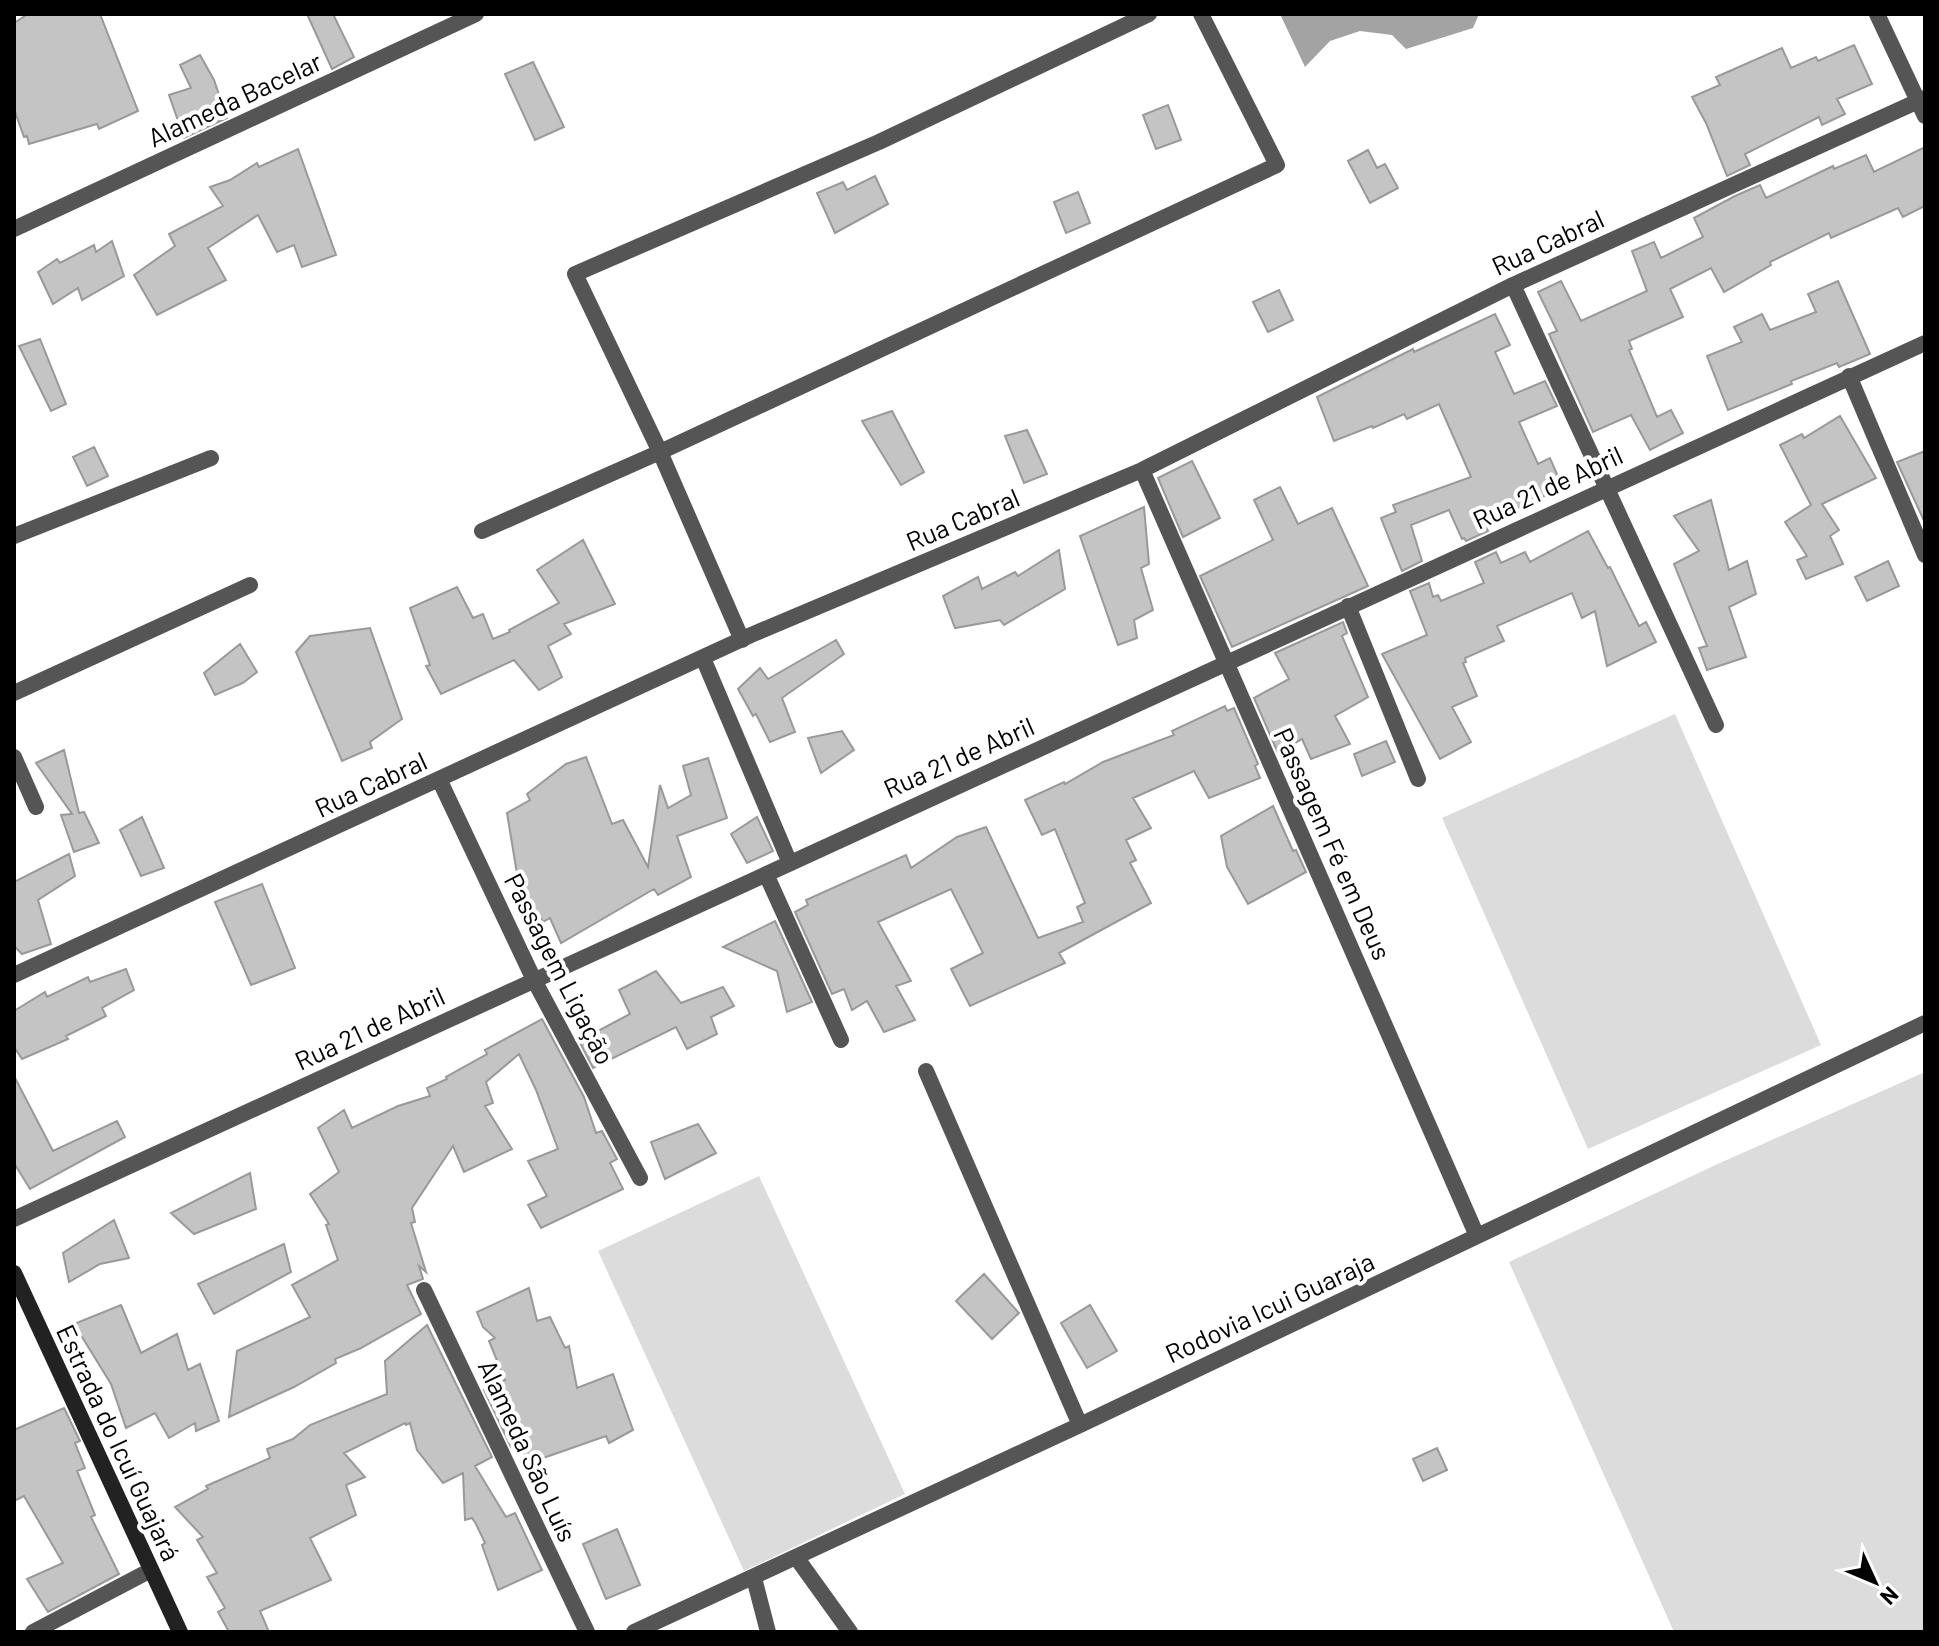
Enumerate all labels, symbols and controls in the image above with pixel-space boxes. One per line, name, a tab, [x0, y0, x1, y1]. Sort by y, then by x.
street label: Alameda Bacelar	[142, 45, 327, 152]
street label: Rua Cabral	[1486, 202, 1608, 281]
street label: Rua 21 de Abril	[1468, 438, 1627, 535]
street label: Rua Cabral	[901, 481, 1024, 556]
street label: Rua 21 de Abril	[878, 710, 1038, 804]
street label: Passagem Fé em Deus	[1268, 723, 1399, 964]
street label: Rua Cabral	[309, 744, 431, 823]
street label: Passagem Ligação	[499, 868, 622, 1069]
street label: Rua 21 de Abril	[290, 979, 449, 1076]
street label: Rodovia Icui Guaraja	[1160, 1245, 1379, 1369]
street label: Estrada do Icuí Guajará	[51, 1319, 188, 1565]
street label: Alameda São Luís	[473, 1354, 584, 1546]
north arrow	[1835, 1542, 1915, 1622]
text: N	[1876, 1582, 1905, 1611]

